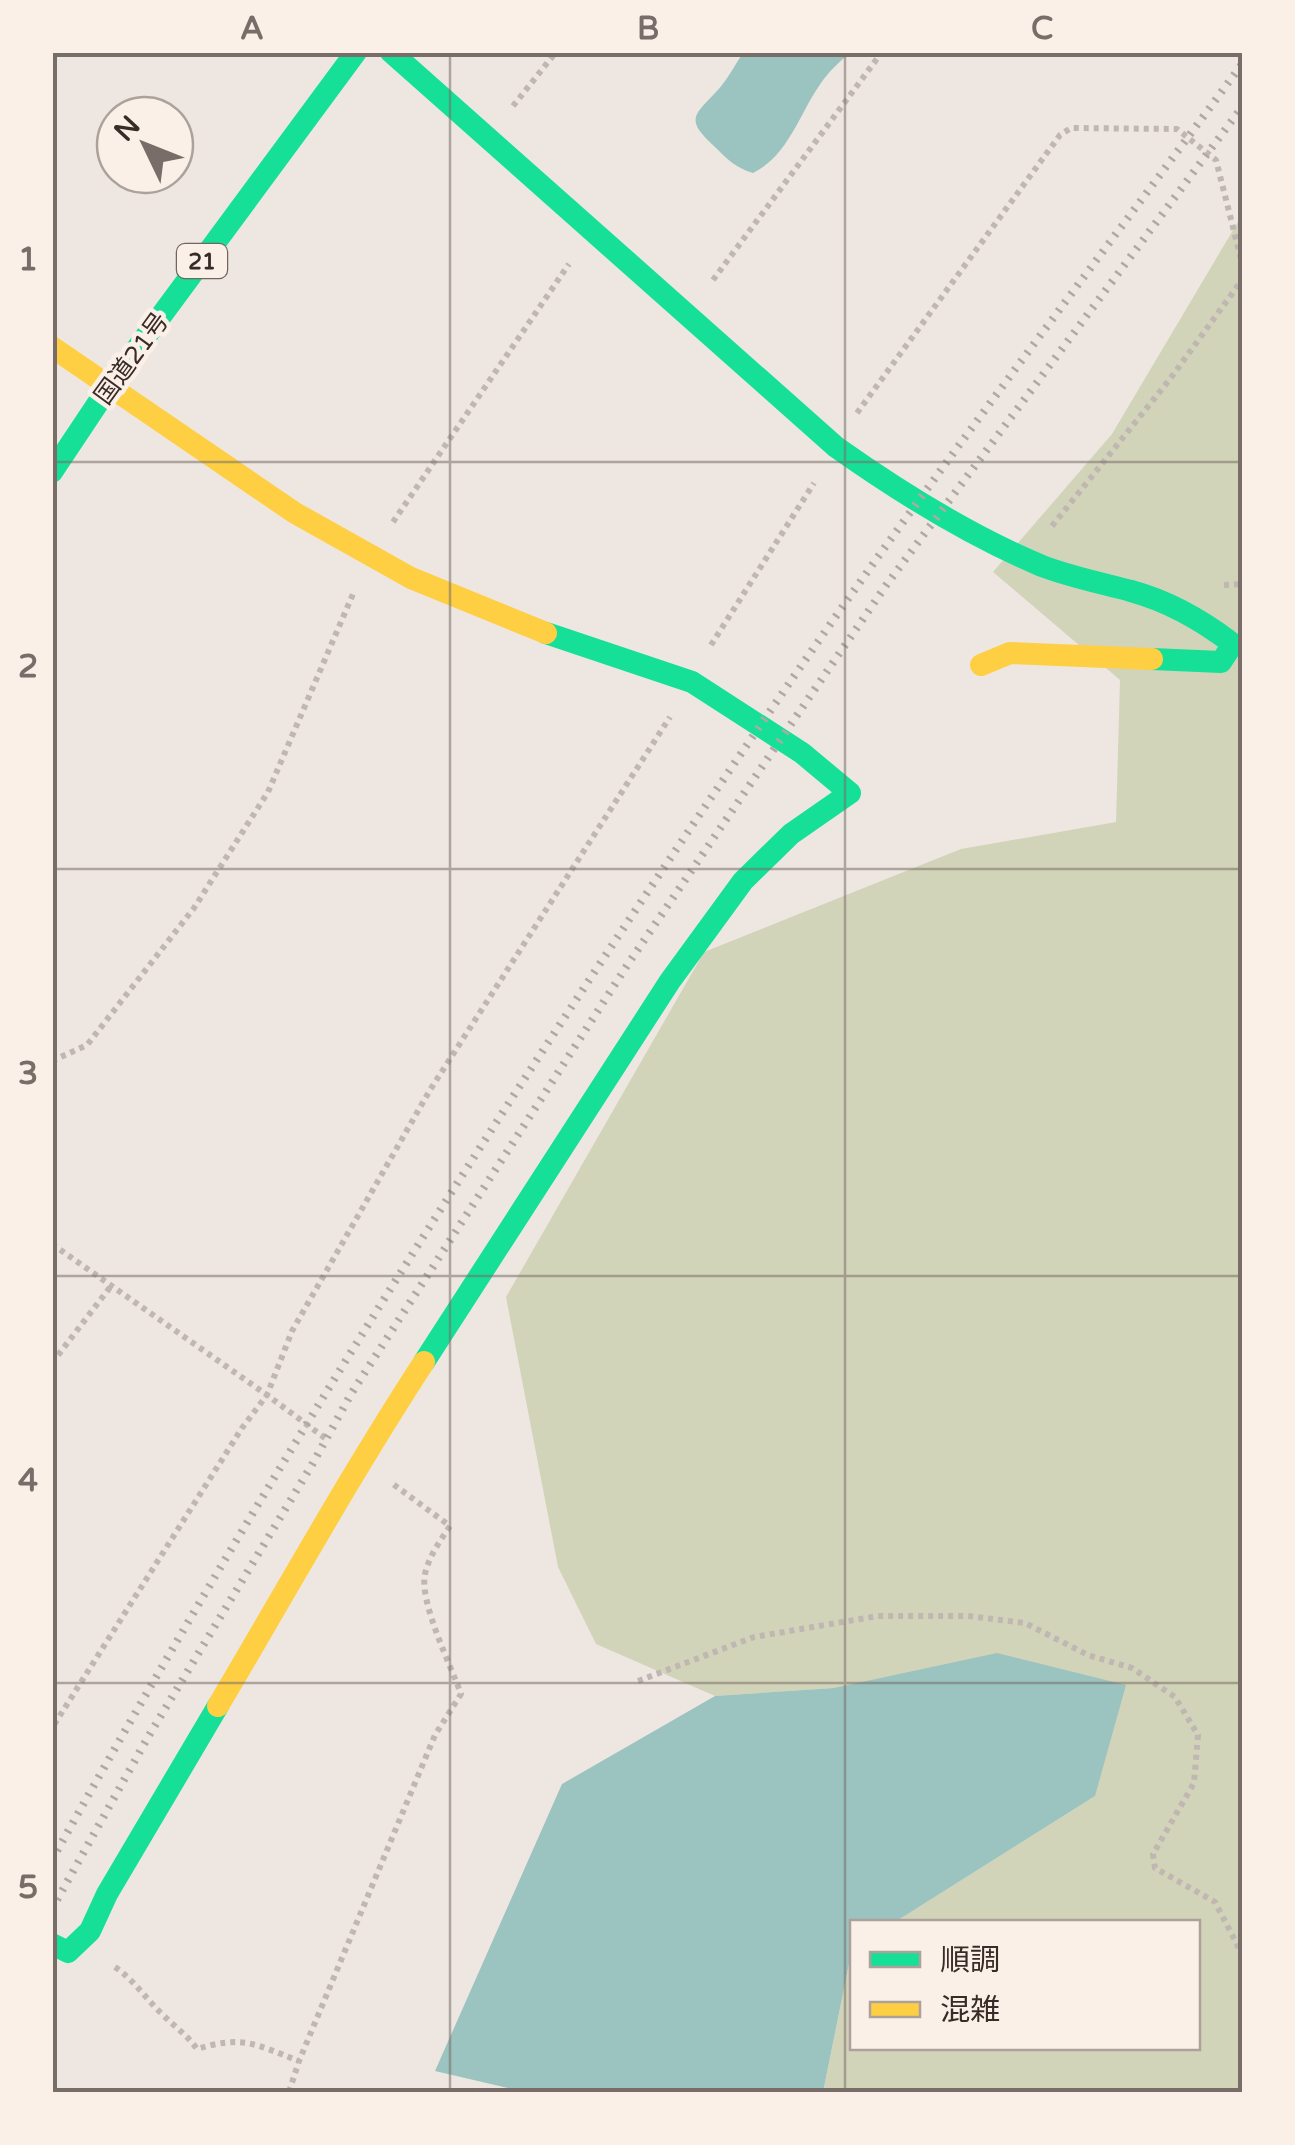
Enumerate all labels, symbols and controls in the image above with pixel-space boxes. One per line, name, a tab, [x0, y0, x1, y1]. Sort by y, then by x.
text: A	[240, 10, 264, 48]
text: B	[637, 10, 659, 48]
text: C	[1031, 10, 1053, 48]
north arrow	[95, 95, 195, 195]
text: N	[107, 109, 148, 148]
text: 1	[18, 241, 38, 279]
road number: 21	[177, 244, 227, 278]
street label: 国道21号	[88, 307, 175, 410]
text: 2	[18, 648, 38, 686]
text: 3	[18, 1055, 38, 1093]
text: 4	[18, 1462, 38, 1500]
text: 5	[18, 1869, 38, 1907]
legend	[850, 1920, 1200, 2050]
text: 順調	[940, 1942, 1000, 1979]
text: 混雑	[940, 1992, 1000, 2029]

